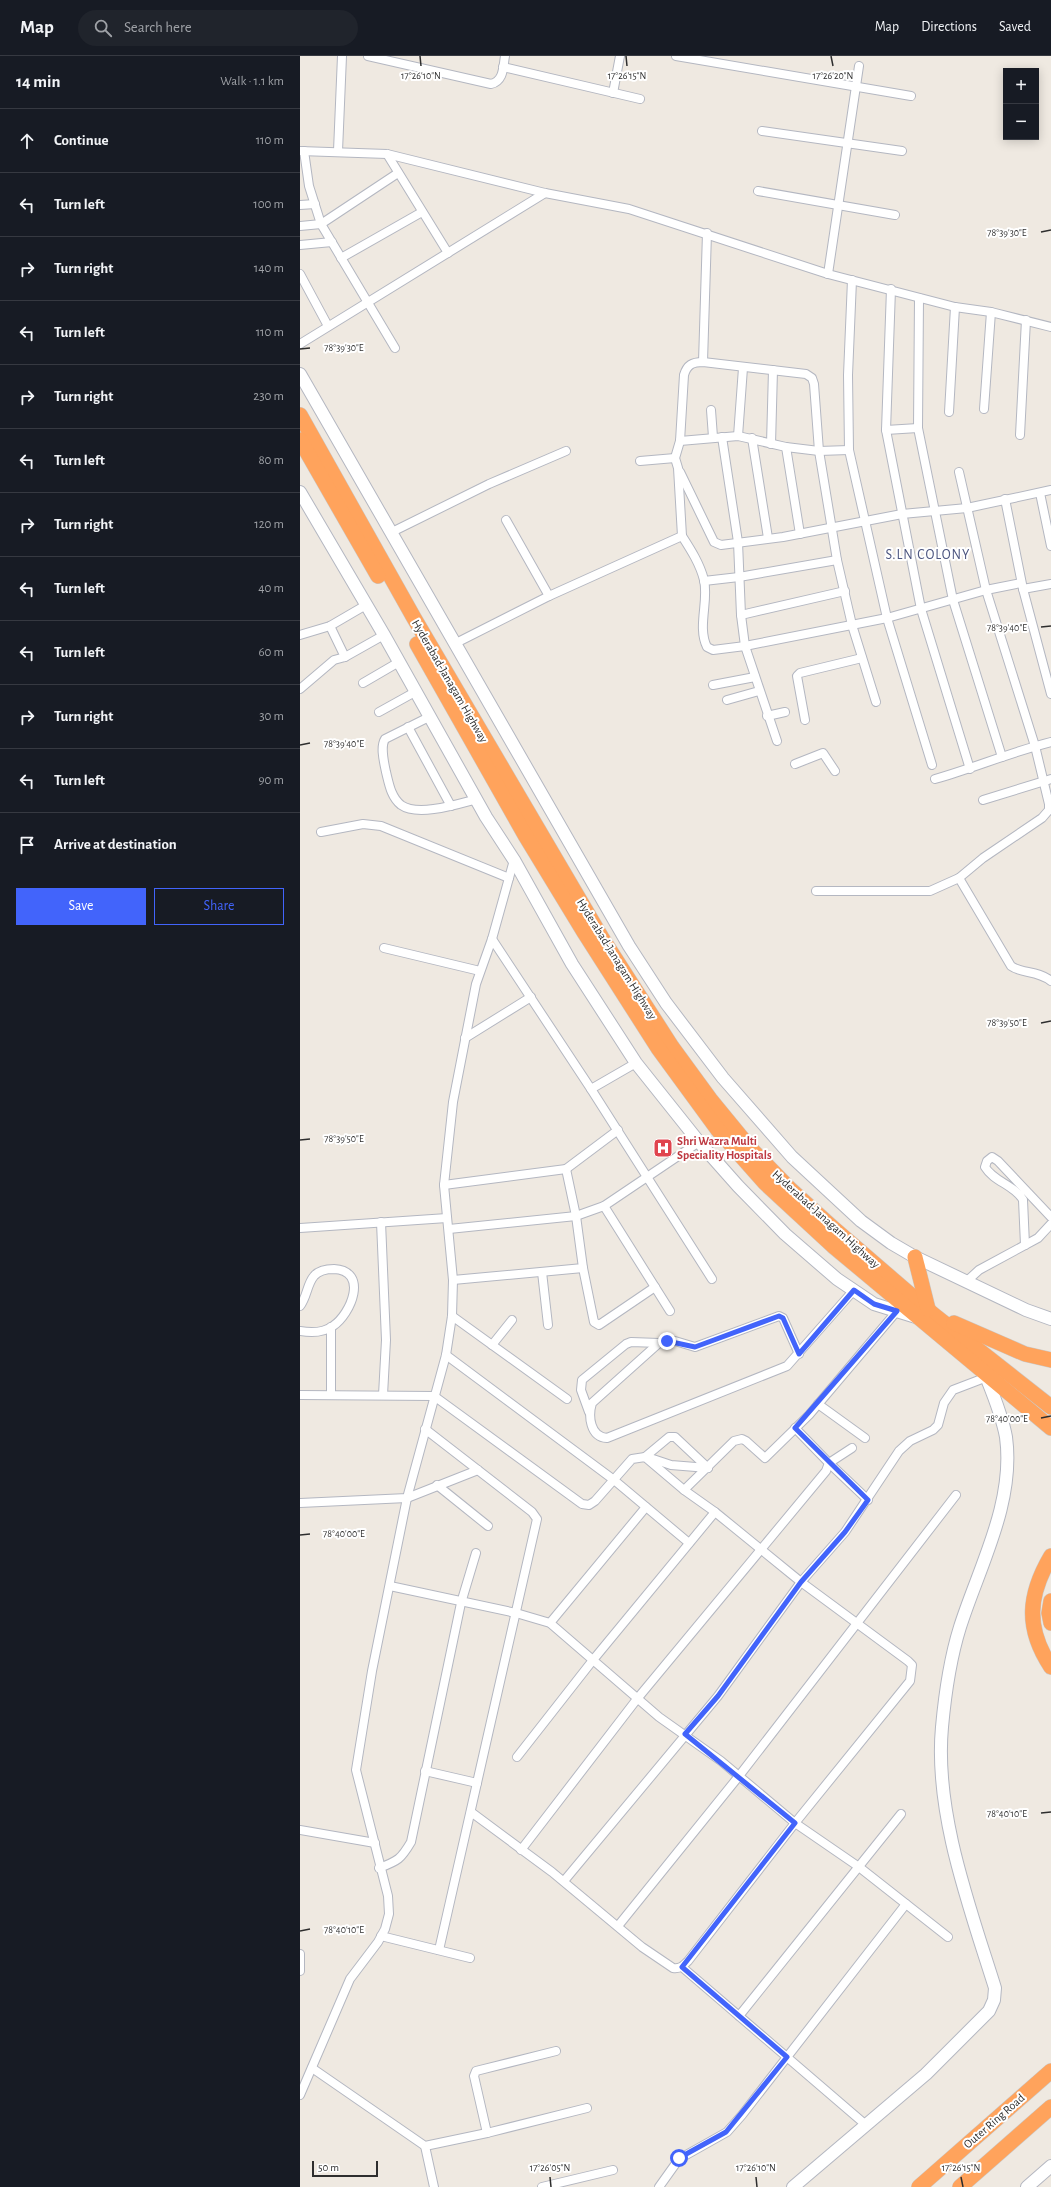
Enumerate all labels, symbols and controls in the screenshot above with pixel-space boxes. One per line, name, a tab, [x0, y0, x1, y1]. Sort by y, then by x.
search box	[78, 10, 358, 46]
icon: search	[92, 17, 114, 39]
text: Map	[20, 18, 54, 37]
text: Search here	[124, 20, 192, 35]
text: Map	[875, 20, 899, 34]
text: Directions	[921, 20, 977, 34]
text: Saved	[999, 20, 1031, 34]
map controls	[1003, 68, 1039, 140]
button: +	[1003, 68, 1039, 104]
text: 17°26'10"N	[401, 71, 441, 81]
text: 17°26'15"N	[608, 71, 646, 81]
text: 17°26'20"N	[813, 71, 853, 81]
text: 14 min	[16, 73, 60, 90]
text: Walk · 1.1 km	[220, 75, 284, 88]
button: −	[1003, 104, 1039, 140]
icon: ahead	[16, 130, 38, 152]
text: Continue	[54, 133, 109, 148]
text: 110 m	[256, 134, 284, 147]
icon: left	[16, 194, 38, 216]
text: Turn left	[54, 197, 105, 212]
text: 100 m	[253, 198, 284, 211]
text: 78°39'30"E	[987, 228, 1027, 238]
icon: right	[16, 258, 38, 280]
text: Turn right	[54, 261, 113, 276]
text: 140 m	[254, 262, 284, 275]
icon: left	[16, 322, 38, 344]
text: Turn left	[54, 325, 105, 340]
text: 110 m	[256, 326, 284, 339]
text: 78°39'30"E	[324, 343, 364, 353]
icon: right	[16, 386, 38, 408]
text: Turn right	[54, 389, 113, 404]
text: 230 m	[253, 390, 284, 403]
icon: left	[16, 450, 38, 472]
text: Turn left	[54, 453, 105, 468]
text: 80 m	[258, 454, 284, 467]
icon: right	[16, 514, 38, 536]
text: Turn right	[54, 517, 113, 532]
text: 120 m	[254, 518, 284, 531]
district label: S.LN COLONY	[886, 548, 971, 562]
icon: left	[16, 578, 38, 600]
text: Turn left	[54, 581, 105, 596]
text: 40 m	[258, 582, 284, 595]
street label: Hyderabad-Janagam Highway	[409, 617, 490, 745]
text: 78°39'40"E	[987, 623, 1027, 633]
icon: left	[16, 642, 38, 664]
text: Turn left	[54, 645, 105, 660]
text: 60 m	[258, 646, 284, 659]
icon: right	[16, 706, 38, 728]
text: Turn right	[54, 709, 113, 724]
text: 30 m	[259, 710, 284, 723]
text: 78°39'40"E	[324, 739, 364, 749]
icon: left	[16, 770, 38, 792]
text: Turn left	[54, 773, 105, 788]
text: 90 m	[258, 774, 284, 787]
icon: arrive	[16, 834, 38, 856]
text: Arrive at destination	[54, 837, 177, 852]
button: Save	[16, 888, 146, 925]
button: Share	[154, 888, 284, 925]
street label: Hyderabad-Janagam Highway	[574, 897, 659, 1022]
text: 78°39'50"E	[987, 1018, 1027, 1028]
text: 78°39'50"E	[324, 1134, 364, 1144]
place label: Shri Wazra Multi Speciality Hospitals	[677, 1135, 772, 1162]
hospital icon: Shri Wazra Multi Speciality Hospitals	[652, 1137, 674, 1159]
street label: Hyderabad-Janagam Highway	[769, 1168, 882, 1271]
route end	[658, 1332, 676, 1350]
text: 78°40'00"E	[986, 1414, 1028, 1424]
text: 78°40'00"E	[323, 1529, 365, 1539]
text: 78°40'10"E	[987, 1809, 1027, 1819]
text: 78°40'10"E	[324, 1925, 364, 1935]
street label: Outer Ring Road	[961, 2091, 1027, 2151]
route start	[670, 2149, 688, 2167]
scale bar	[312, 2159, 378, 2178]
text: 50 m	[318, 2162, 339, 2173]
text: 17°26'05"N	[530, 2163, 570, 2173]
text: 17°26'10"N	[736, 2163, 776, 2173]
text: 17°26'15"N	[942, 2163, 980, 2173]

